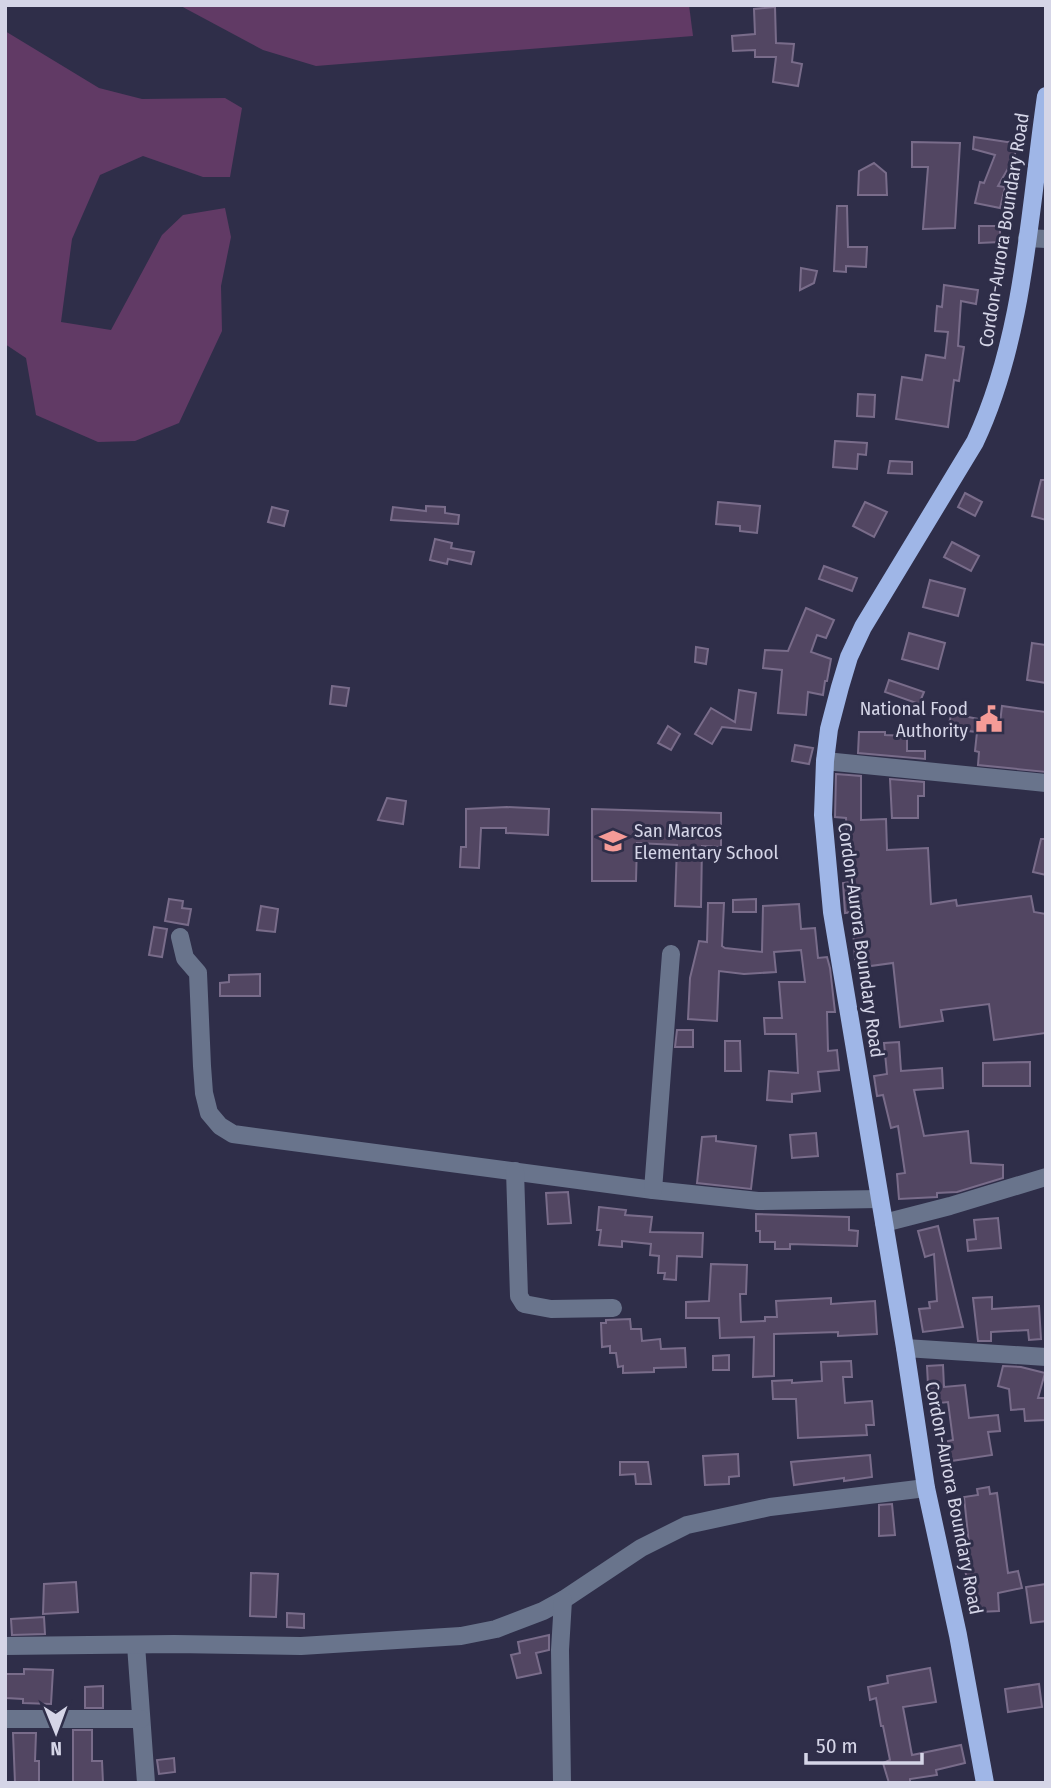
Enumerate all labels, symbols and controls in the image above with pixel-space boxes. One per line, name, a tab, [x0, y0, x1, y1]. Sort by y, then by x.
street label: Cordon-Aurora Boundary Road	[974, 111, 1034, 349]
place label: National Food Authority	[860, 697, 969, 742]
public building icon: National Food Authority	[974, 704, 1004, 734]
place label: San Marcos Elementary School	[634, 819, 779, 864]
street label: Cordon-Aurora Boundary Road	[833, 821, 889, 1059]
school or university icon: San Marcos Elementary School	[598, 826, 628, 856]
street label: Cordon-Aurora Boundary Road	[920, 1379, 988, 1617]
north arrow	[21, 1697, 91, 1767]
scale bar	[806, 1722, 922, 1766]
text: 50 m	[816, 1733, 858, 1759]
text: N	[50, 1737, 62, 1760]

